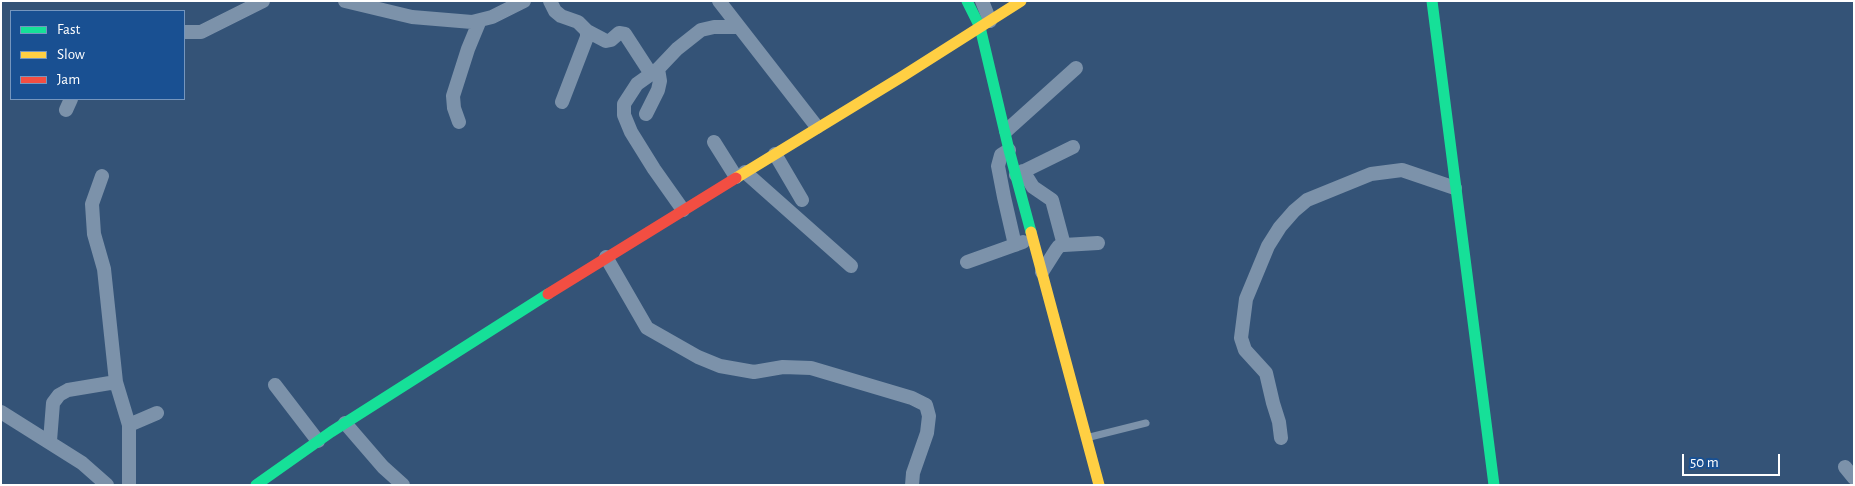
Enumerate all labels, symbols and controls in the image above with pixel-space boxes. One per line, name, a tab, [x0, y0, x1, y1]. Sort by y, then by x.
legend	[10, 10, 185, 100]
text: Fast	[57, 22, 80, 37]
text: Slow	[57, 47, 85, 62]
text: Jam	[57, 72, 80, 87]
scale bar	[1685, 444, 1782, 476]
text: 50 m	[1690, 455, 1719, 470]

